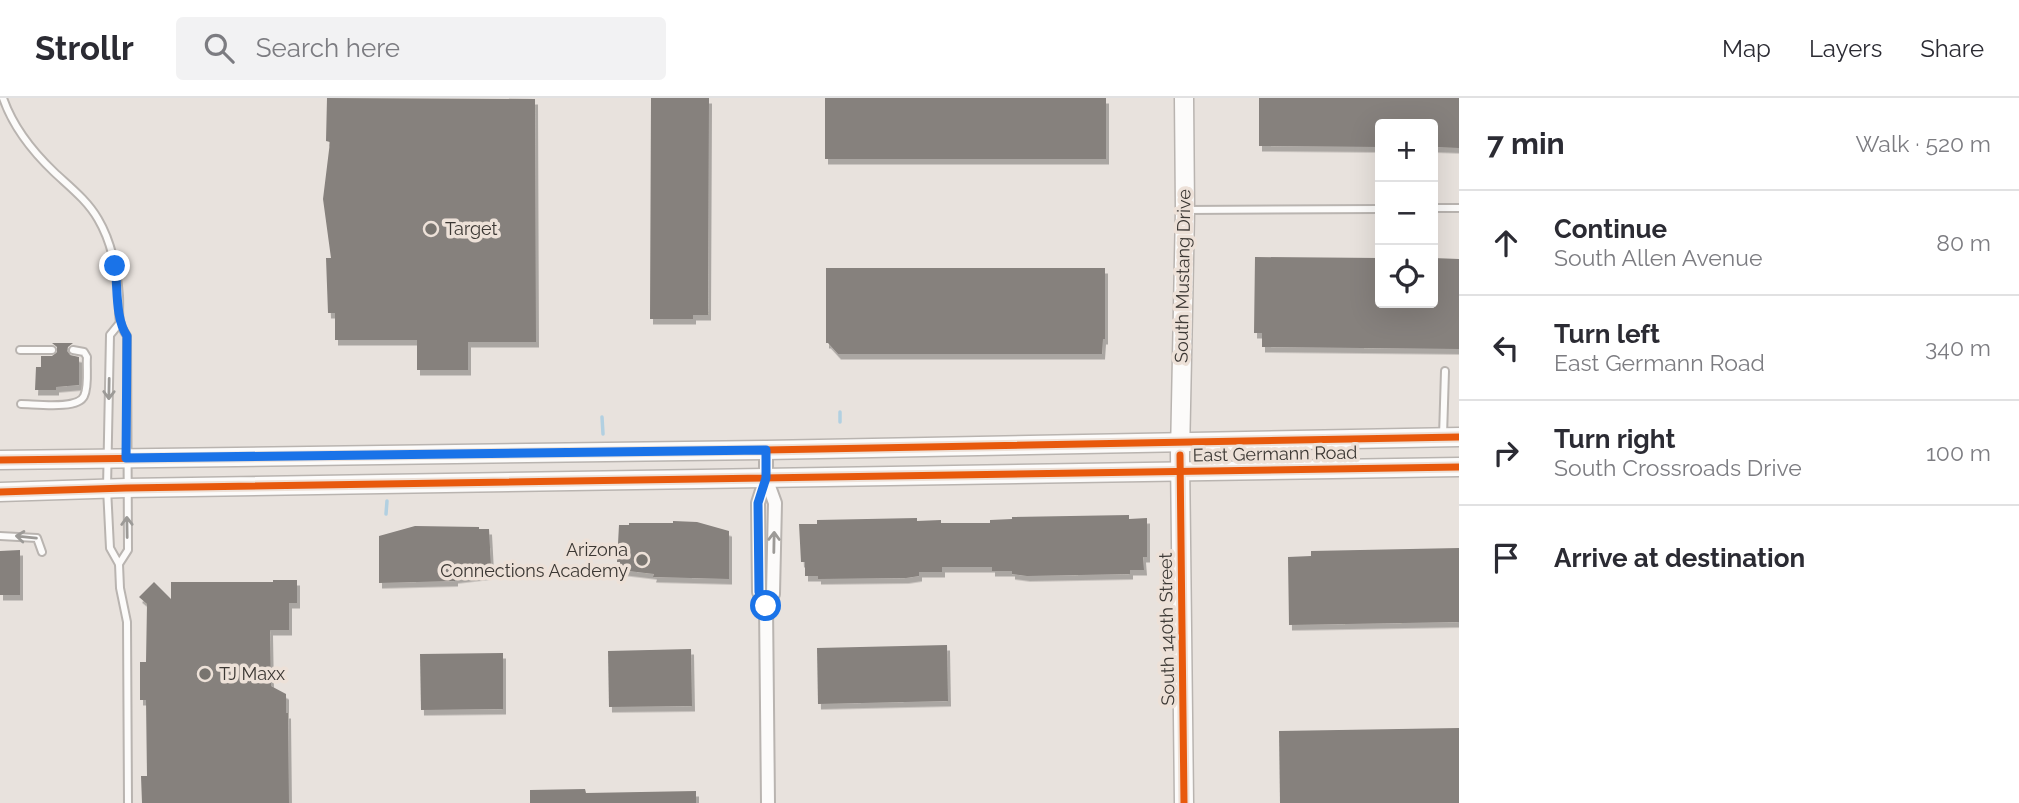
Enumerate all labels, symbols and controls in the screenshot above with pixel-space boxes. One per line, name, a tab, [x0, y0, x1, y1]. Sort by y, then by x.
search box	[176, 17, 666, 80]
text: Strollr	[35, 29, 134, 68]
icon: search	[200, 29, 238, 67]
text: Search here	[256, 33, 400, 63]
text: Map	[1722, 34, 1771, 63]
text: Layers	[1809, 34, 1882, 63]
text: Share	[1920, 34, 1984, 63]
map controls	[1375, 119, 1438, 308]
button: +	[1375, 119, 1438, 182]
text: 7 min	[1487, 126, 1565, 161]
text: Walk · 520 m	[1856, 130, 1991, 157]
button: −	[1375, 182, 1438, 245]
street label: South Mustang Drive	[1170, 189, 1195, 363]
text: Continue	[1554, 214, 1667, 244]
place label: Target	[445, 218, 498, 239]
marker: Target	[423, 221, 439, 237]
icon: ahead	[1487, 224, 1525, 262]
text: 80 m	[1936, 229, 1991, 256]
text: South Allen Avenue	[1554, 244, 1762, 271]
button: locate	[1375, 245, 1438, 308]
route end	[99, 250, 130, 281]
text: Turn left	[1554, 319, 1660, 349]
icon: left	[1487, 329, 1525, 367]
text: 340 m	[1925, 334, 1991, 361]
text: East Germann Road	[1554, 349, 1765, 376]
one-way arrow	[102, 377, 115, 400]
text: Turn right	[1554, 424, 1675, 454]
icon: right	[1487, 434, 1525, 472]
text: 100 m	[1926, 439, 1991, 466]
street label: East Germann Road	[1192, 442, 1358, 465]
text: South Crossroads Drive	[1554, 454, 1802, 481]
one-way arrow	[121, 516, 134, 539]
one-way arrow	[15, 531, 38, 544]
one-way arrow	[768, 531, 781, 554]
place label: Arizona Connections Academy	[440, 539, 628, 581]
icon: arrive	[1487, 539, 1525, 577]
text: Arrive at destination	[1554, 543, 1805, 573]
marker: Arizona Connections Academy	[634, 552, 650, 568]
street label: South 140th Street	[1155, 552, 1178, 706]
route start	[750, 590, 781, 621]
place label: TJ Maxx	[219, 663, 285, 684]
marker: TJ Maxx	[197, 666, 213, 682]

